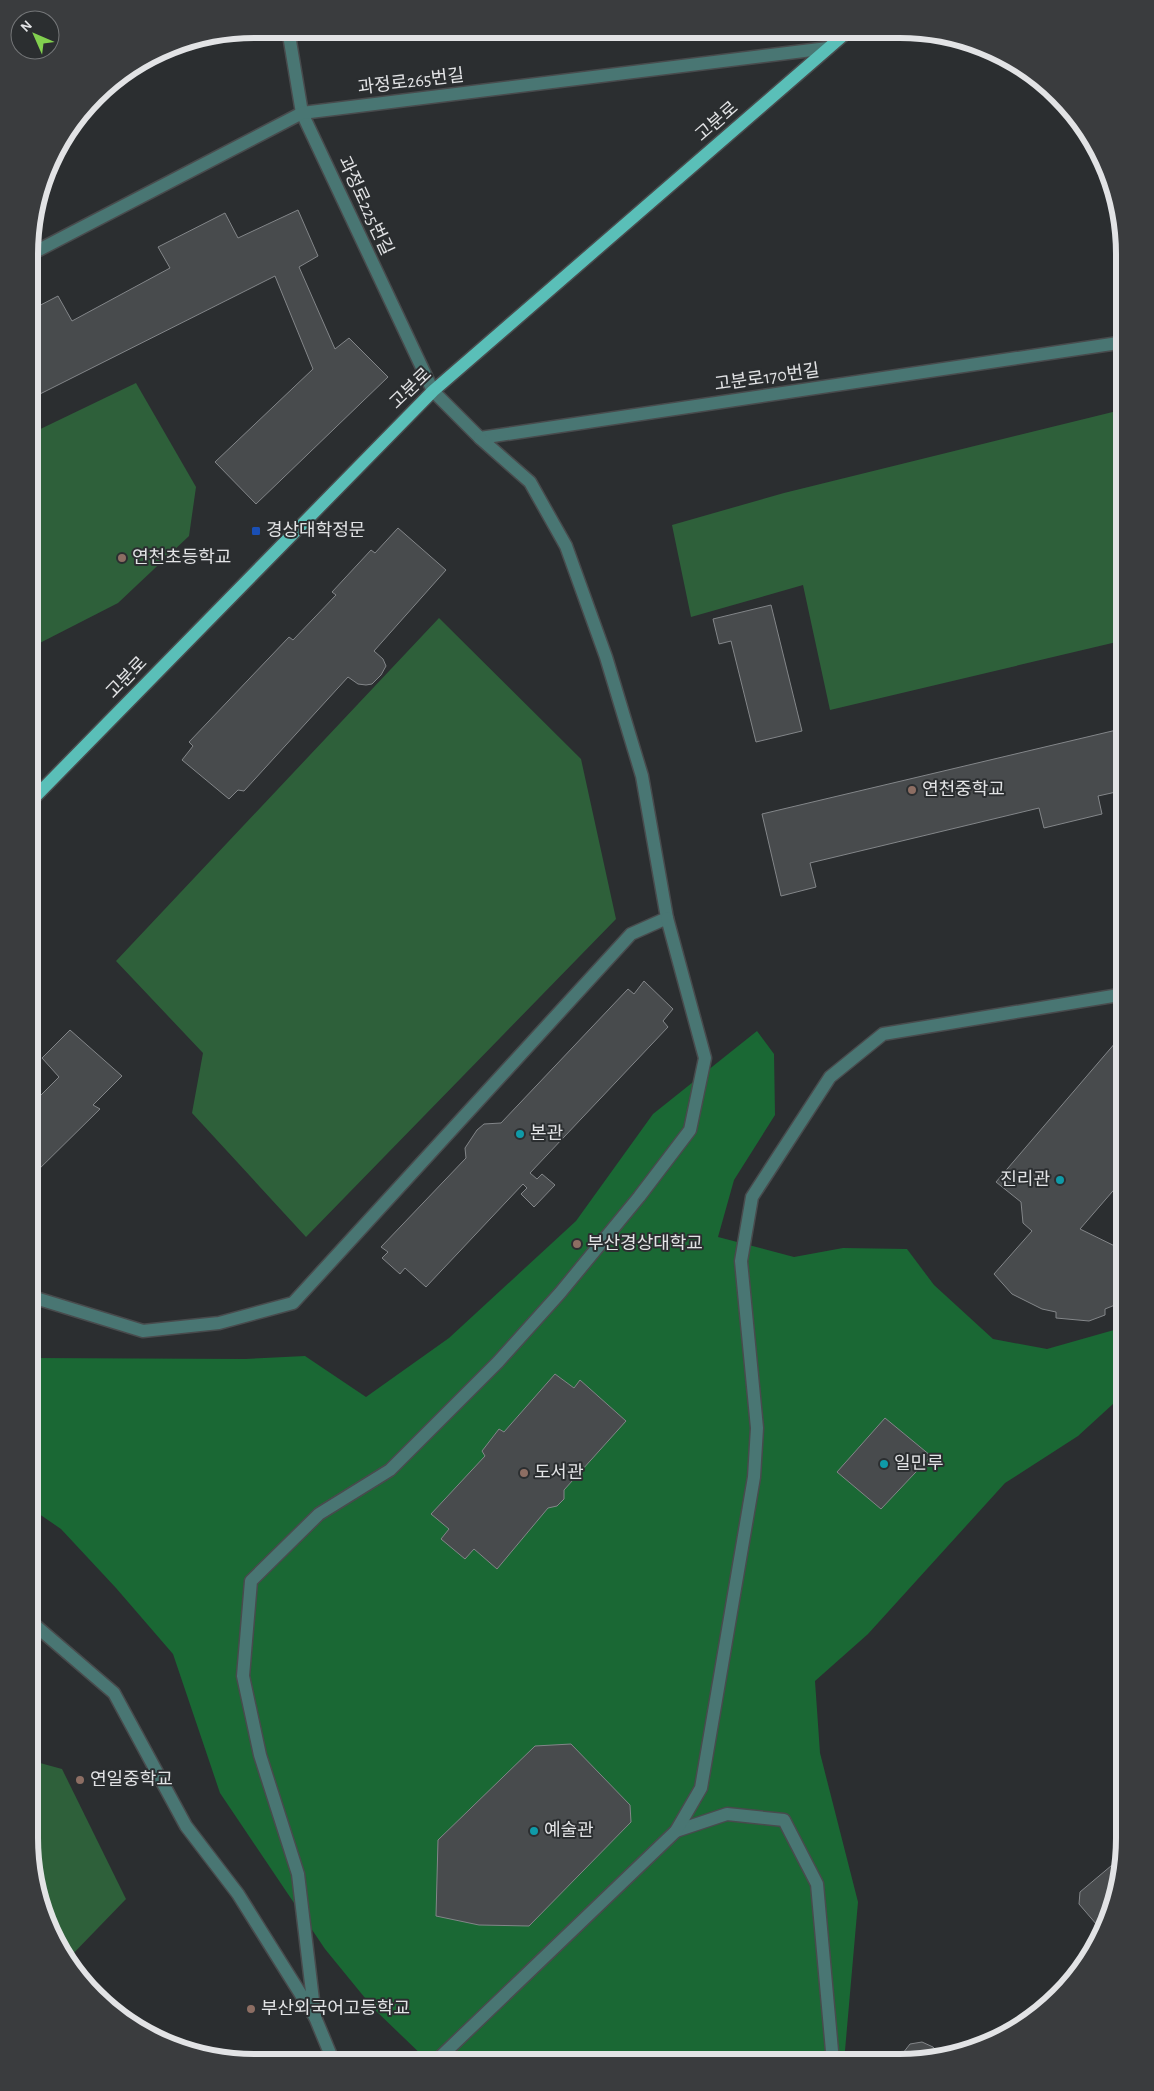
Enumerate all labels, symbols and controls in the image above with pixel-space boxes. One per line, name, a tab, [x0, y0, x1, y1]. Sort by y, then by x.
north arrow	[10, 10, 60, 60]
text: N	[18, 18, 35, 35]
street label: 과정로265번길	[357, 65, 465, 97]
street label: 고분로	[692, 98, 742, 145]
street label: 과정로225번길	[334, 153, 398, 258]
street label: 고분로170번길	[713, 361, 821, 394]
street label: 고분로	[386, 365, 435, 413]
place label: 경상대학정문	[266, 520, 365, 540]
marker: 경상대학정문	[250, 525, 262, 537]
place label: 연천초등학교	[132, 548, 231, 567]
marker: 연천초등학교	[116, 552, 128, 564]
street label: 고분로	[103, 653, 151, 702]
place label: 연천중학교	[922, 780, 1005, 799]
marker: 연천중학교	[906, 784, 918, 796]
place label: 본관	[530, 1124, 564, 1143]
marker: 본관	[514, 1128, 526, 1140]
place label: 진리관	[1000, 1169, 1050, 1189]
marker: 진리관	[1054, 1174, 1066, 1186]
place label: 부산경상대학교	[587, 1233, 703, 1253]
marker: 부산경상대학교	[571, 1238, 583, 1250]
place label: 일민루	[894, 1454, 944, 1473]
marker: 일민루	[878, 1458, 890, 1470]
place label: 도서관	[534, 1463, 584, 1482]
marker: 도서관	[518, 1467, 530, 1479]
place label: 연일중학교	[90, 1770, 173, 1789]
marker: 연일중학교	[74, 1774, 86, 1786]
place label: 예술관	[544, 1820, 594, 1840]
marker: 예술관	[528, 1825, 540, 1837]
place label: 부산외국어고등학교	[261, 1998, 410, 2018]
marker: 부산외국어고등학교	[245, 2003, 257, 2015]

